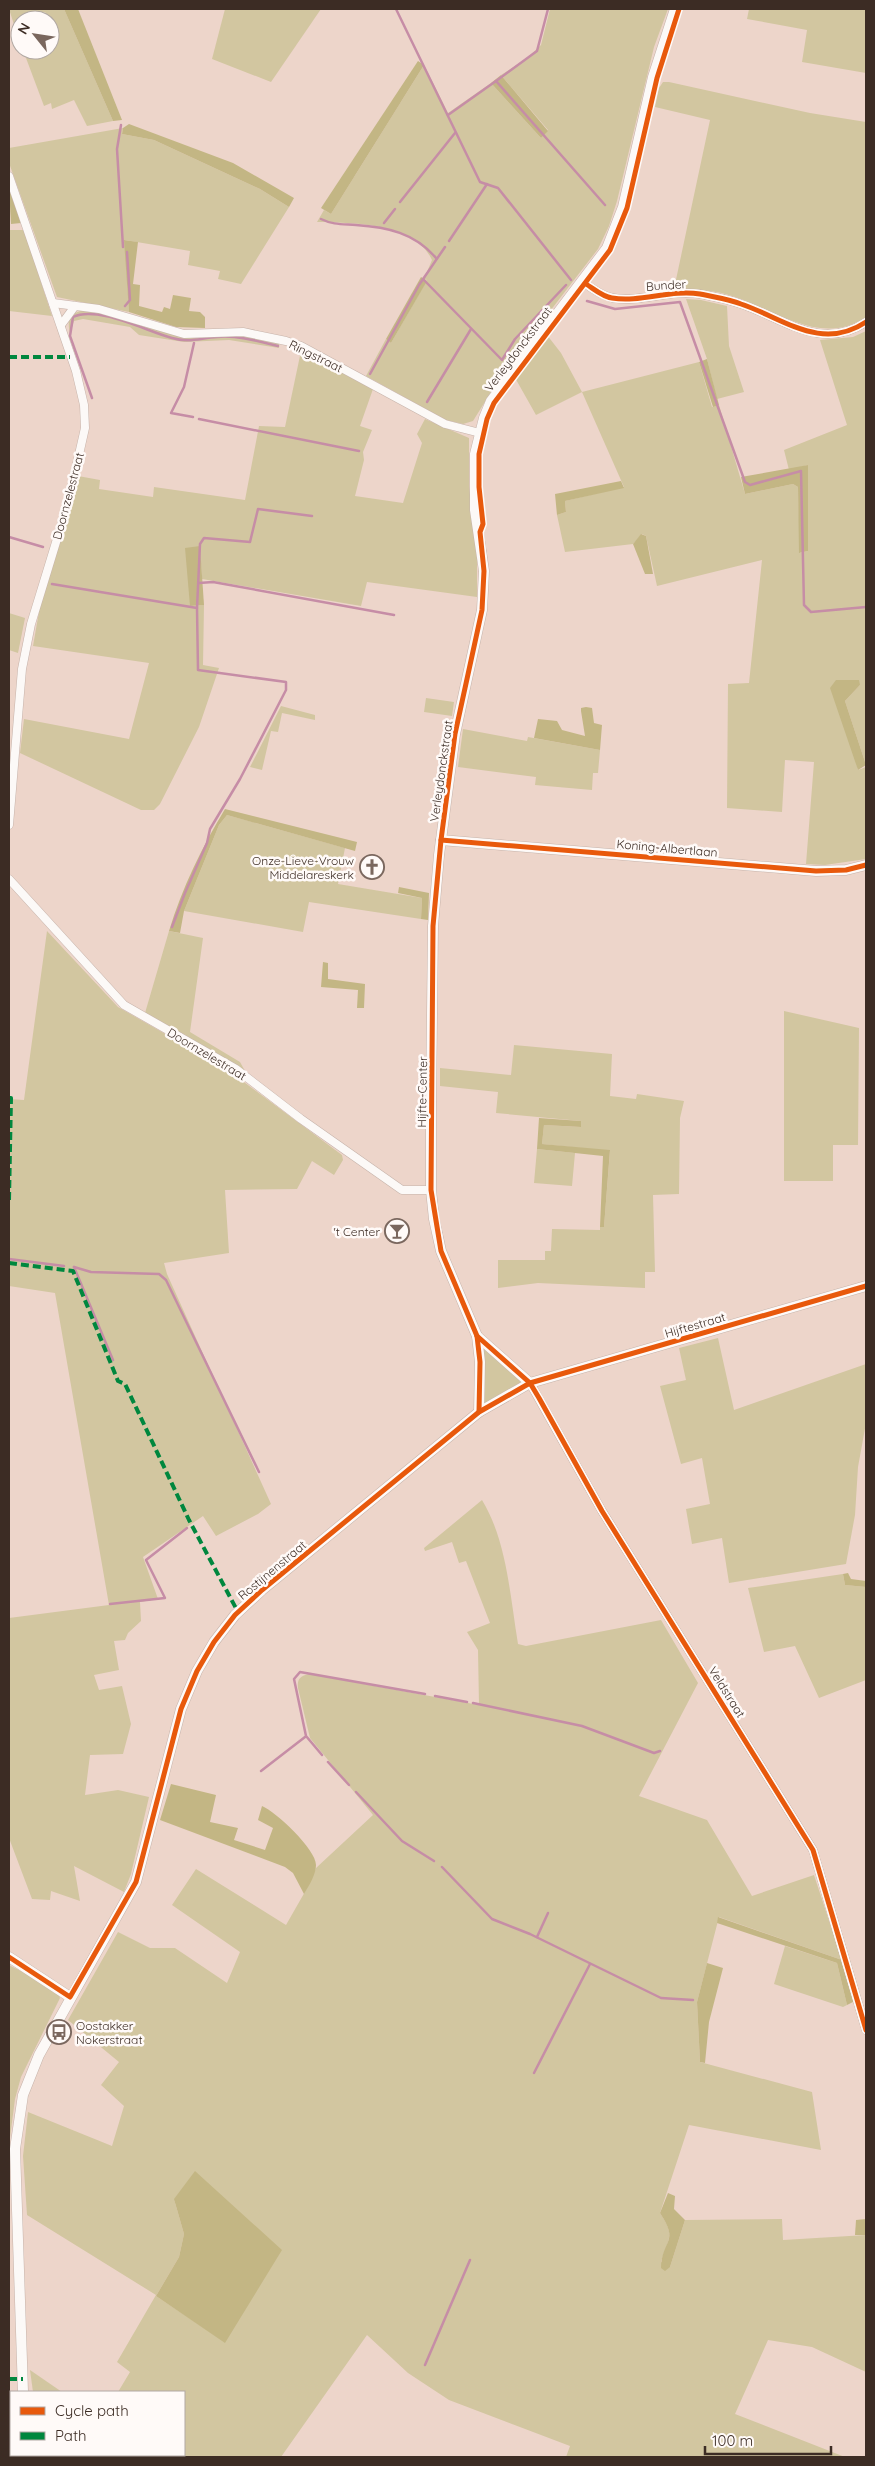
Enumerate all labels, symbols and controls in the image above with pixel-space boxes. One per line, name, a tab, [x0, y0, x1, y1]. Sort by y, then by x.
north arrow	[10, 10, 60, 60]
text: N	[13, 20, 34, 37]
street label: Bunder	[645, 276, 687, 294]
street label: Verleydonckstraat	[481, 304, 555, 394]
street label: Ringstraat	[287, 337, 345, 375]
street label: Doornzelestraat	[49, 451, 87, 541]
street label: Verleydonckstraat	[426, 719, 456, 823]
street label: Koning-Albertlaan	[616, 836, 718, 860]
place label: Onze-Lieve-Vrouw Middelareskerk	[252, 853, 354, 882]
church icon: Onze-Lieve-Vrouw Middelareskerk	[359, 854, 385, 880]
street label: Doornzelestraat	[165, 1025, 249, 1083]
street label: Hijfte-Center	[414, 1056, 430, 1128]
bar icon: 't Center	[384, 1218, 410, 1244]
place label: 't Center	[333, 1224, 380, 1239]
street label: Hijftestraat	[663, 1309, 727, 1341]
street label: Rostijnenstraat	[235, 1537, 309, 1603]
street label: Veldstraat	[705, 1664, 749, 1720]
place label: Oostakker Nokerstraat	[76, 2018, 142, 2047]
bus stop icon: Oostakker Nokerstraat	[46, 2019, 72, 2045]
legend	[10, 2391, 185, 2456]
text: Cycle path	[55, 2401, 129, 2420]
scale bar	[705, 2424, 831, 2456]
text: Path	[55, 2426, 87, 2445]
text: 100 m	[712, 2431, 753, 2450]

